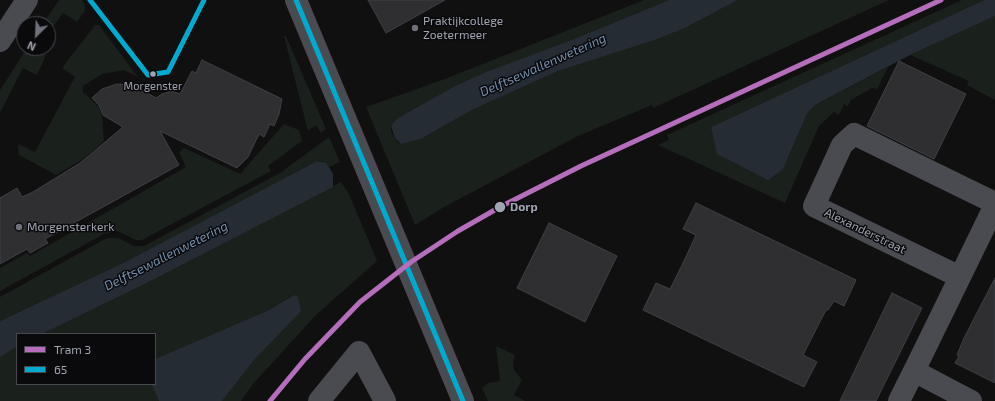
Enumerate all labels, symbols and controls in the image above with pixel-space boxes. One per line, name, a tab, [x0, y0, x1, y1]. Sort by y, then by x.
place label: Praktijkcollege Zoetermeer	[423, 14, 503, 42]
north arrow	[16, 16, 56, 56]
marker: Praktijkcollege Zoetermeer	[410, 23, 420, 33]
water label: Delftsewallenwetering	[477, 30, 609, 100]
text: N	[25, 39, 38, 54]
marker: Morgenster	[148, 69, 158, 79]
place label: Morgenster	[124, 79, 182, 93]
marker: Dorp	[493, 200, 507, 214]
place label: Dorp	[510, 200, 538, 214]
street label: Alexanderstraat	[822, 205, 908, 257]
water label: Delftsewallenwetering	[102, 218, 230, 294]
place label: Morgensterkerk	[27, 220, 114, 234]
marker: Morgensterkerk	[14, 222, 24, 232]
legend	[16, 333, 156, 385]
text: Tram 3	[54, 342, 91, 356]
text: 65	[54, 362, 67, 376]

